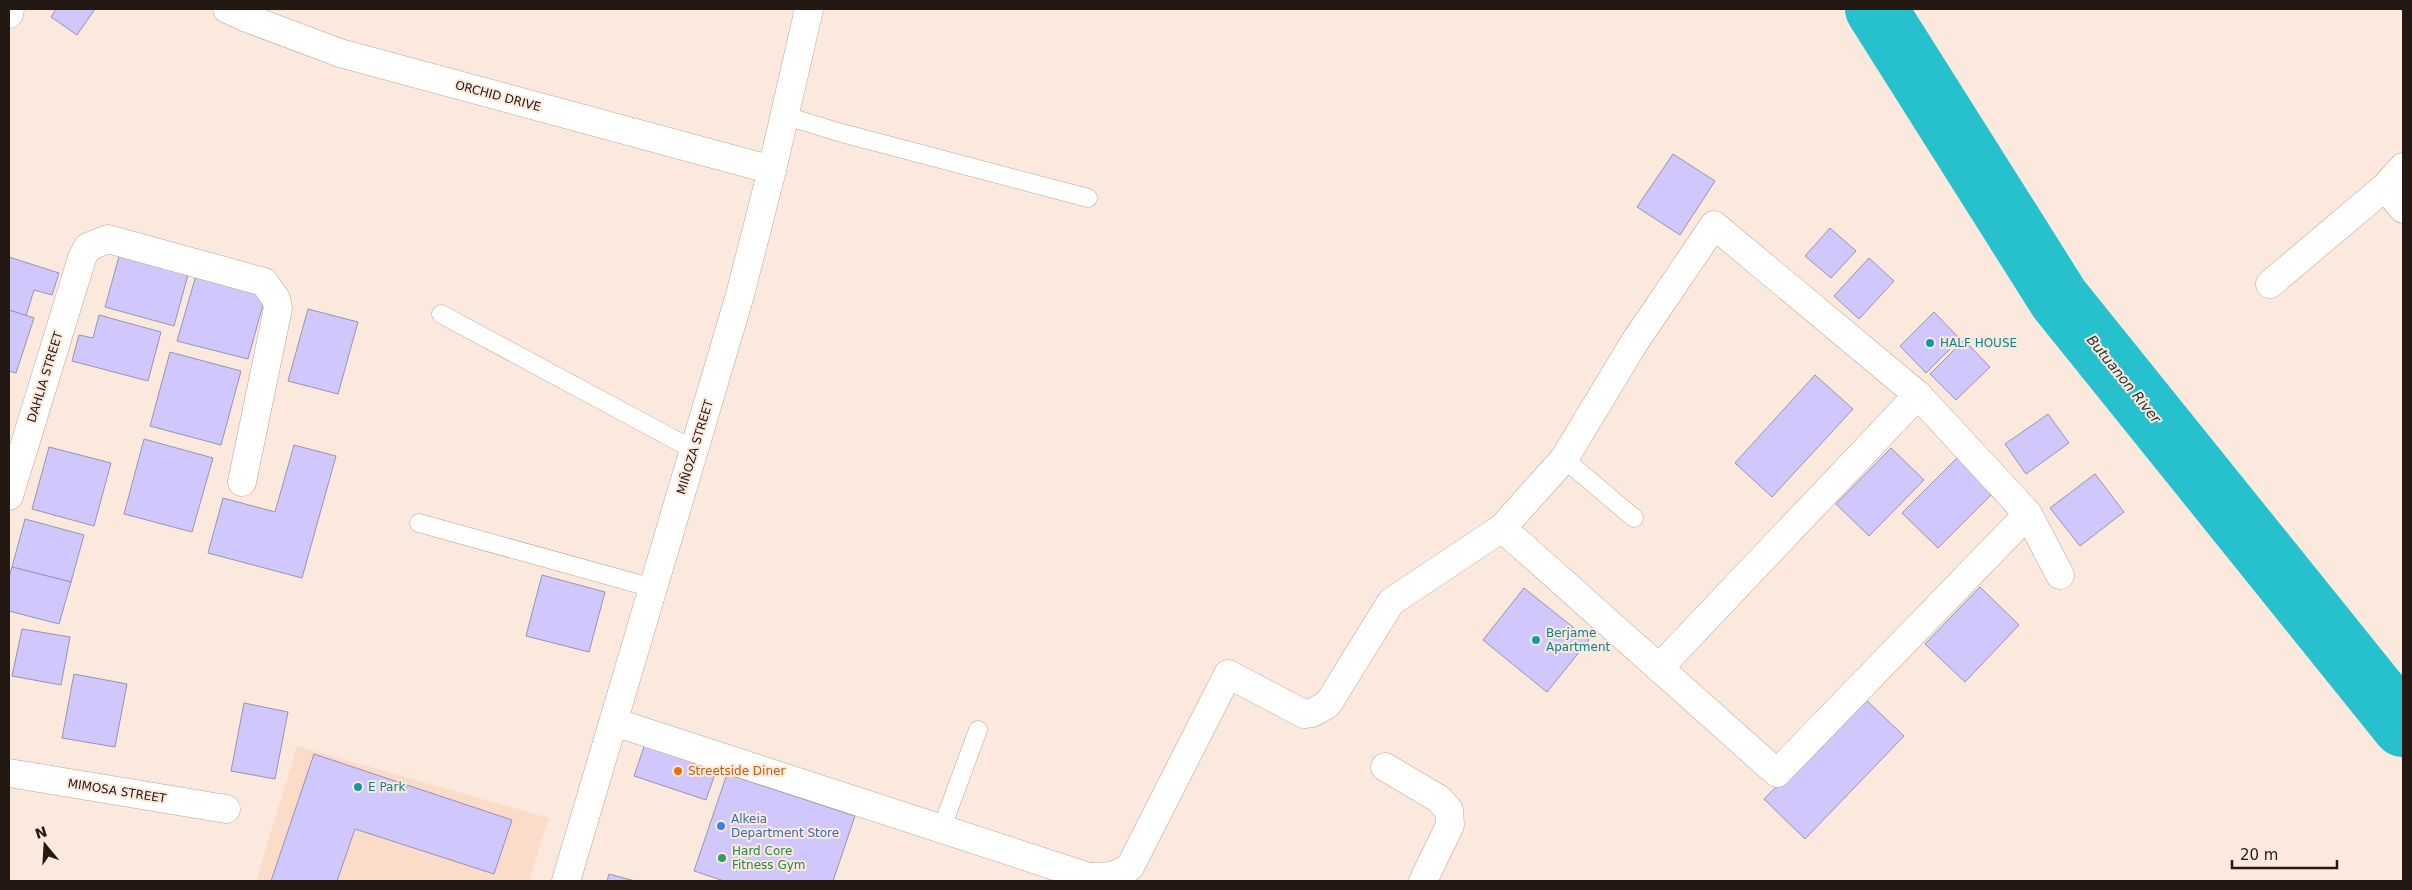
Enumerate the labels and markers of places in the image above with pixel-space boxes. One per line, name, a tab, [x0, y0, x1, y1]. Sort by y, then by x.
place label: HALF HOUSE	[1940, 336, 2017, 350]
marker: HALF HOUSE	[1924, 337, 1936, 349]
place label: Berjame Apartment	[1546, 626, 1610, 654]
marker: Berjame Apartment	[1530, 634, 1542, 646]
place label: Streetside Diner	[688, 764, 785, 778]
marker: Streetside Diner	[672, 765, 684, 777]
place label: E Park	[368, 780, 405, 794]
marker: E Park	[352, 781, 364, 793]
place label: Alkeia Department Store	[731, 812, 839, 840]
marker: Alkeia Department Store	[715, 820, 727, 832]
place label: Hard Core Fitness Gym	[732, 844, 805, 872]
marker: Hard Core Fitness Gym	[716, 852, 728, 864]

